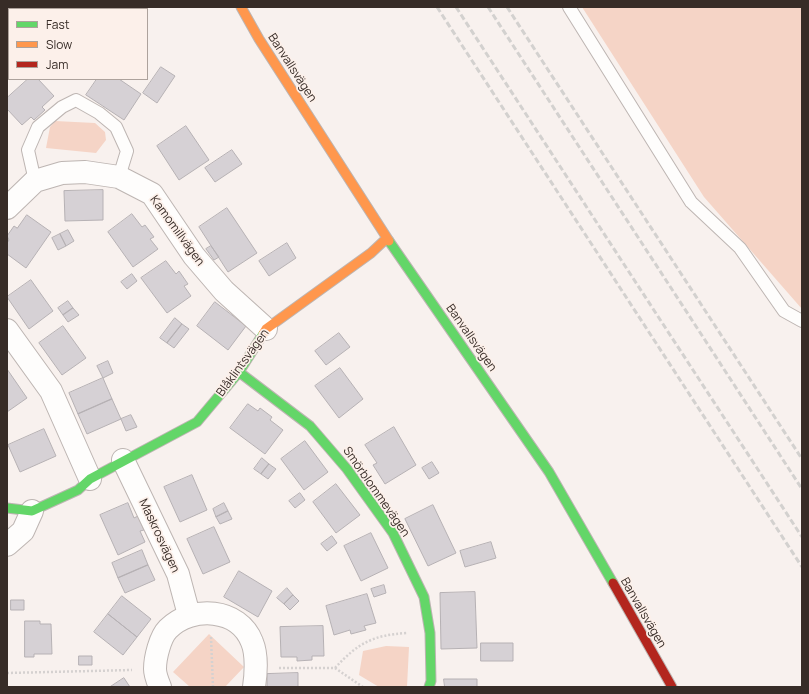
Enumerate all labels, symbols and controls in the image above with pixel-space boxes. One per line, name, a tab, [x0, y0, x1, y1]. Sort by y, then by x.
legend	[8, 8, 148, 80]
text: Fast	[46, 16, 70, 33]
street label: Banvallsvägen	[265, 31, 319, 105]
text: Slow	[46, 36, 72, 53]
text: Jam	[46, 56, 68, 73]
street label: Kamomillvägen	[147, 193, 207, 269]
street label: Banvallsvägen	[443, 302, 499, 374]
street label: Blåklintsvägen	[214, 326, 272, 400]
street label: Smörblommevägen	[340, 444, 412, 540]
street label: Maskrosvägen	[136, 497, 182, 575]
street label: Banvallsvägen	[617, 575, 669, 651]

